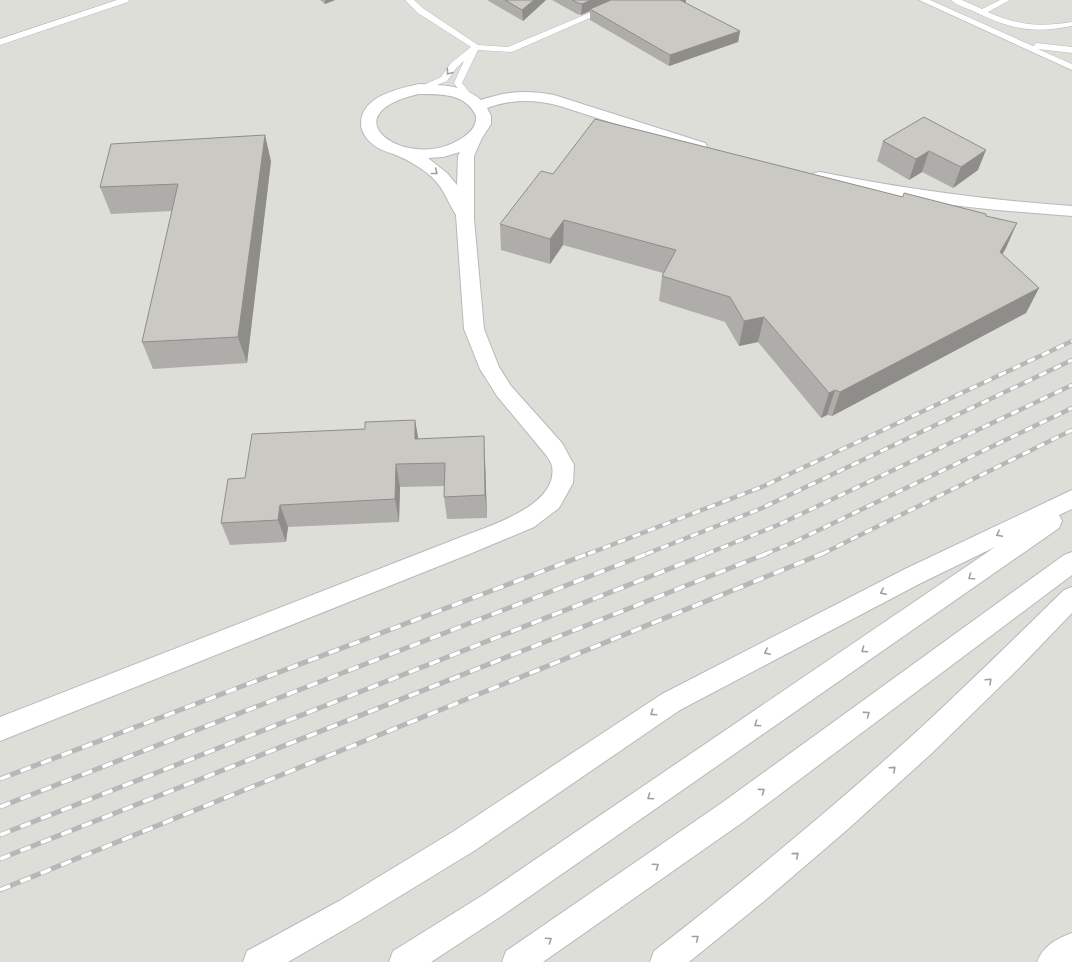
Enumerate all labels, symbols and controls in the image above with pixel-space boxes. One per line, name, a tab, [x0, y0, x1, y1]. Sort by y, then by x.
one-way arrow	[447, 67, 454, 74]
one-way arrow	[430, 167, 438, 174]
one-way arrow	[996, 529, 1004, 537]
one-way arrow	[968, 572, 975, 580]
one-way arrow	[880, 587, 887, 595]
one-way arrow	[861, 645, 868, 653]
one-way arrow	[764, 647, 772, 654]
one-way arrow	[984, 679, 991, 686]
one-way arrow	[650, 709, 657, 716]
one-way arrow	[862, 711, 869, 718]
one-way arrow	[754, 719, 761, 727]
one-way arrow	[888, 767, 896, 774]
one-way arrow	[758, 788, 765, 795]
one-way arrow	[647, 792, 654, 799]
one-way arrow	[791, 853, 798, 860]
one-way arrow	[651, 864, 658, 871]
one-way arrow	[691, 936, 698, 943]
one-way arrow	[545, 937, 552, 945]

